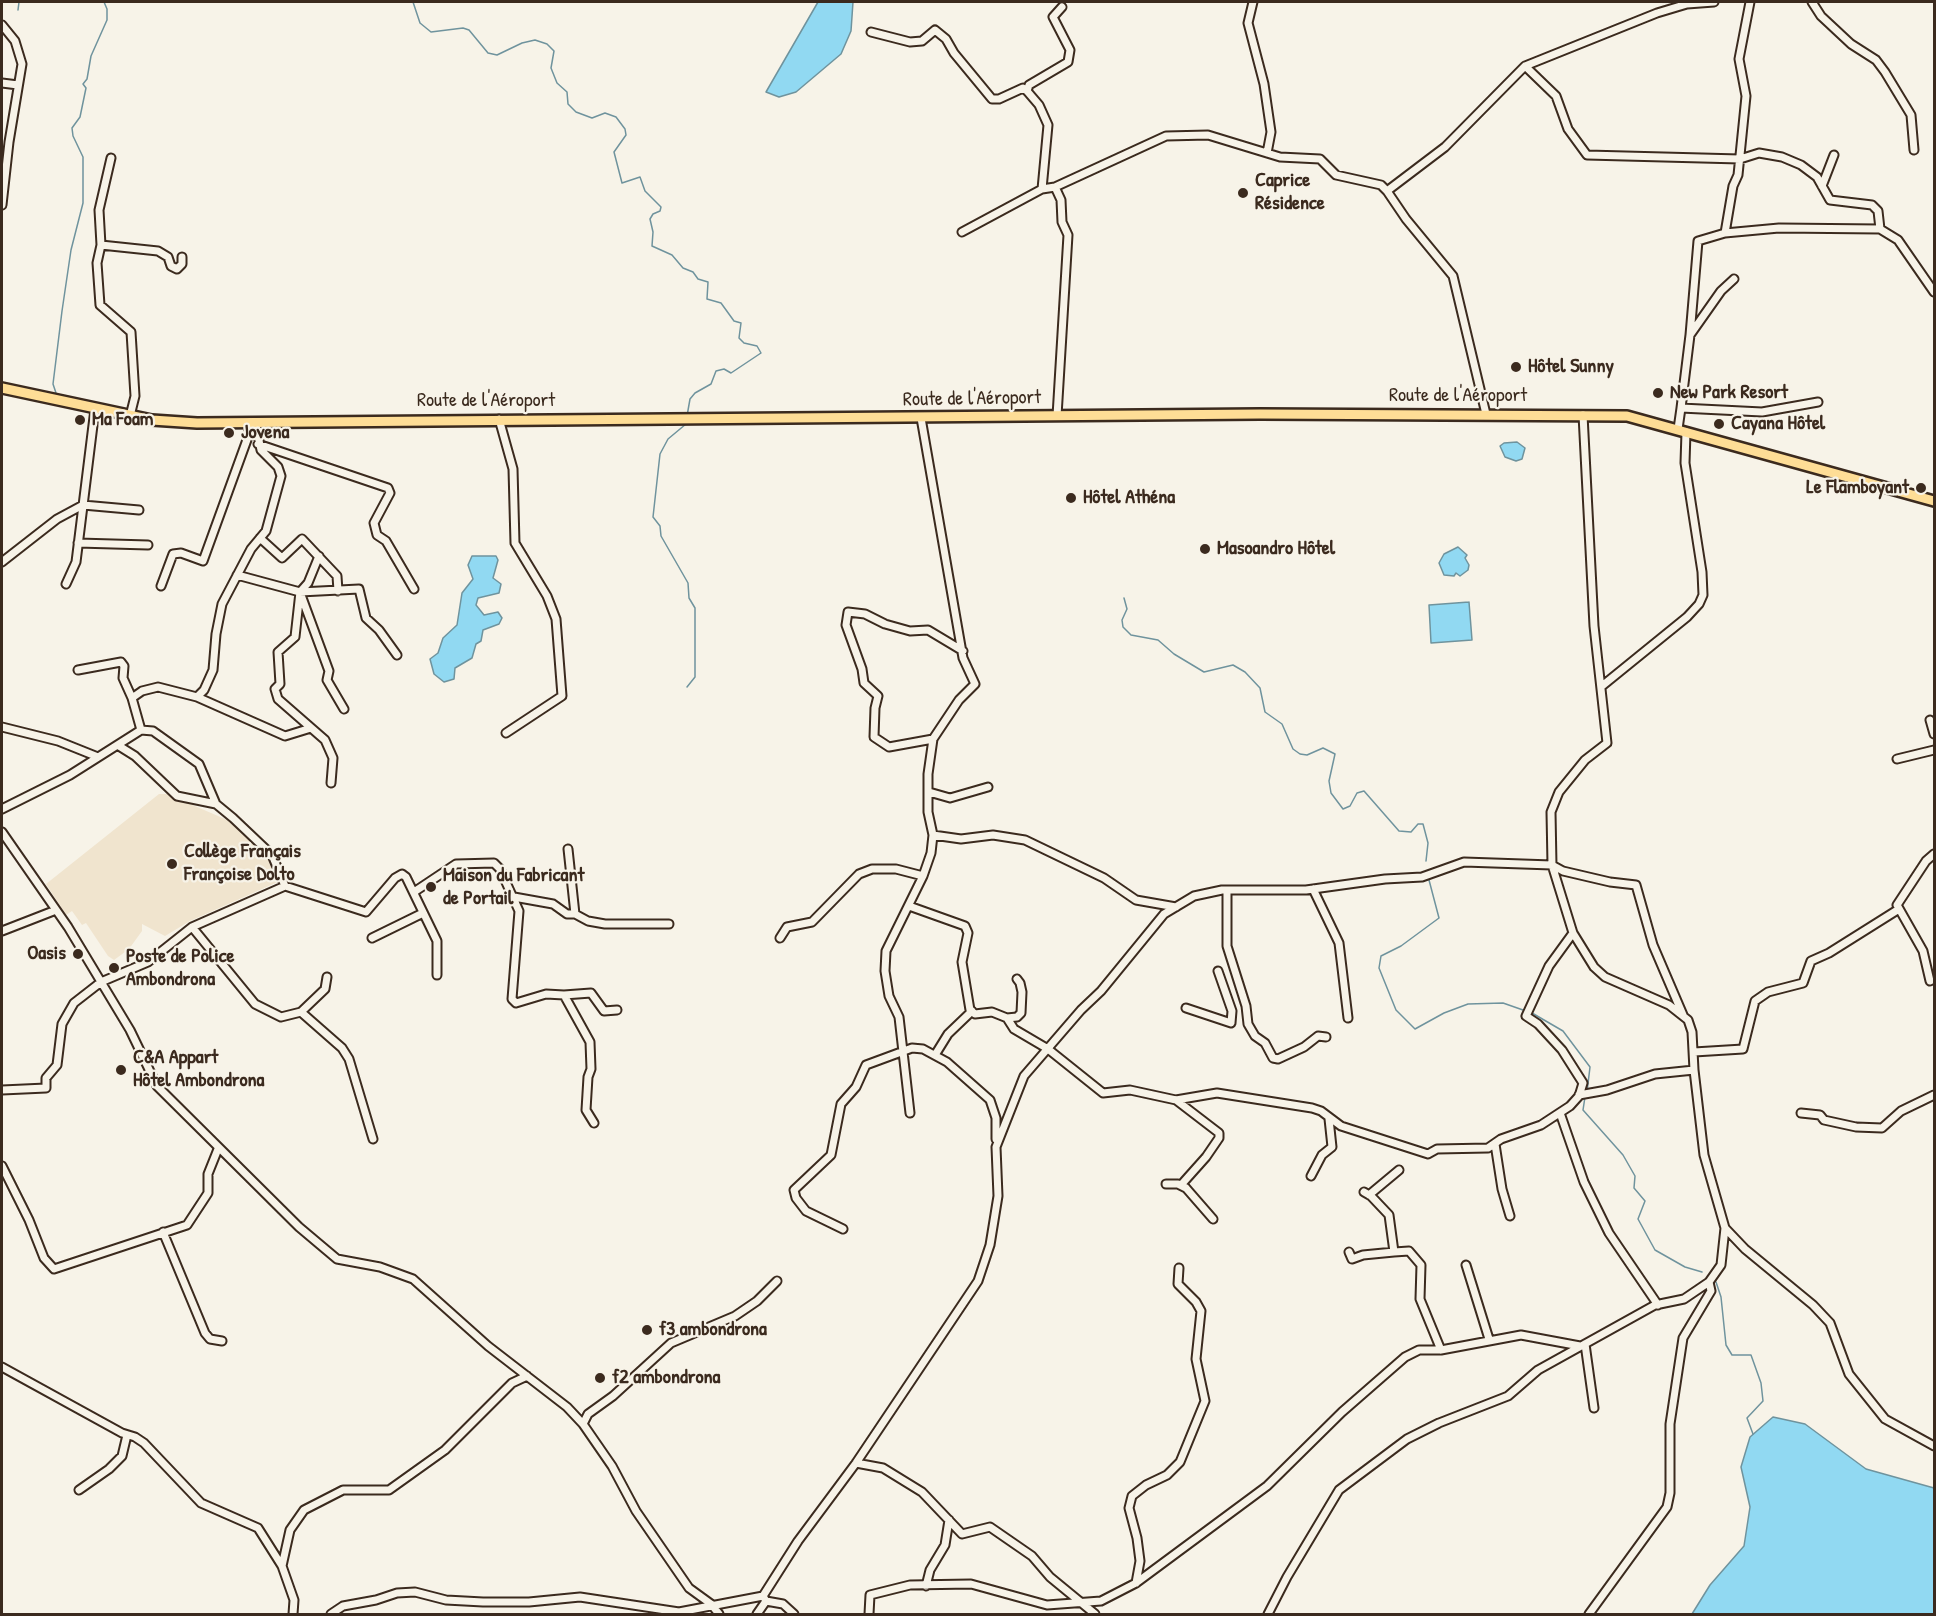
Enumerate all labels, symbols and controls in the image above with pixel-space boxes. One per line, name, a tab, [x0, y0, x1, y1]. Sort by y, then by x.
place label: Caprice Résidence	[1255, 169, 1325, 216]
marker: Caprice Résidence	[1236, 186, 1250, 200]
place label: Hôtel Sunny	[1528, 355, 1614, 379]
marker: Hôtel Sunny	[1509, 360, 1523, 374]
place label: New Park Resort	[1670, 381, 1788, 405]
street label: Route de l'Aéroport	[1389, 384, 1527, 408]
street label: Route de l'Aéroport	[903, 386, 1041, 412]
marker: New Park Resort	[1651, 386, 1665, 400]
street label: Route de l'Aéroport	[417, 389, 555, 413]
place label: Ma Foam	[92, 408, 153, 432]
place label: Cayana Hôtel	[1731, 412, 1825, 436]
marker: Ma Foam	[73, 413, 87, 427]
marker: Cayana Hôtel	[1712, 417, 1726, 431]
place label: Jovena	[241, 421, 289, 445]
marker: Jovena	[222, 426, 236, 440]
place label: Le Flamboyant	[1806, 476, 1909, 500]
marker: Le Flamboyant	[1914, 481, 1928, 495]
place label: Hôtel Athéna	[1083, 486, 1175, 510]
marker: Hôtel Athéna	[1064, 491, 1078, 505]
place label: Masoandro Hôtel	[1217, 537, 1335, 561]
marker: Masoandro Hôtel	[1198, 542, 1212, 556]
place label: Collège Français Françoise Dolto	[184, 840, 301, 887]
marker: Collège Français Françoise Dolto	[165, 857, 179, 871]
place label: Maison du Fabricant de Portail	[443, 864, 584, 911]
marker: Maison du Fabricant de Portail	[424, 880, 438, 894]
place label: Oasis	[27, 942, 66, 966]
place label: Poste de Police Ambondrona	[126, 945, 234, 992]
marker: Oasis	[71, 947, 85, 961]
marker: Poste de Police Ambondrona	[107, 961, 121, 975]
place label: C&A Appart Hôtel Ambondrona	[133, 1046, 264, 1093]
marker: C&A Appart Hôtel Ambondrona	[114, 1063, 128, 1077]
place label: f3 ambondrona	[659, 1318, 767, 1342]
marker: f3 ambondrona	[640, 1323, 654, 1337]
place label: f2 ambondrona	[612, 1366, 720, 1390]
marker: f2 ambondrona	[593, 1371, 607, 1385]

